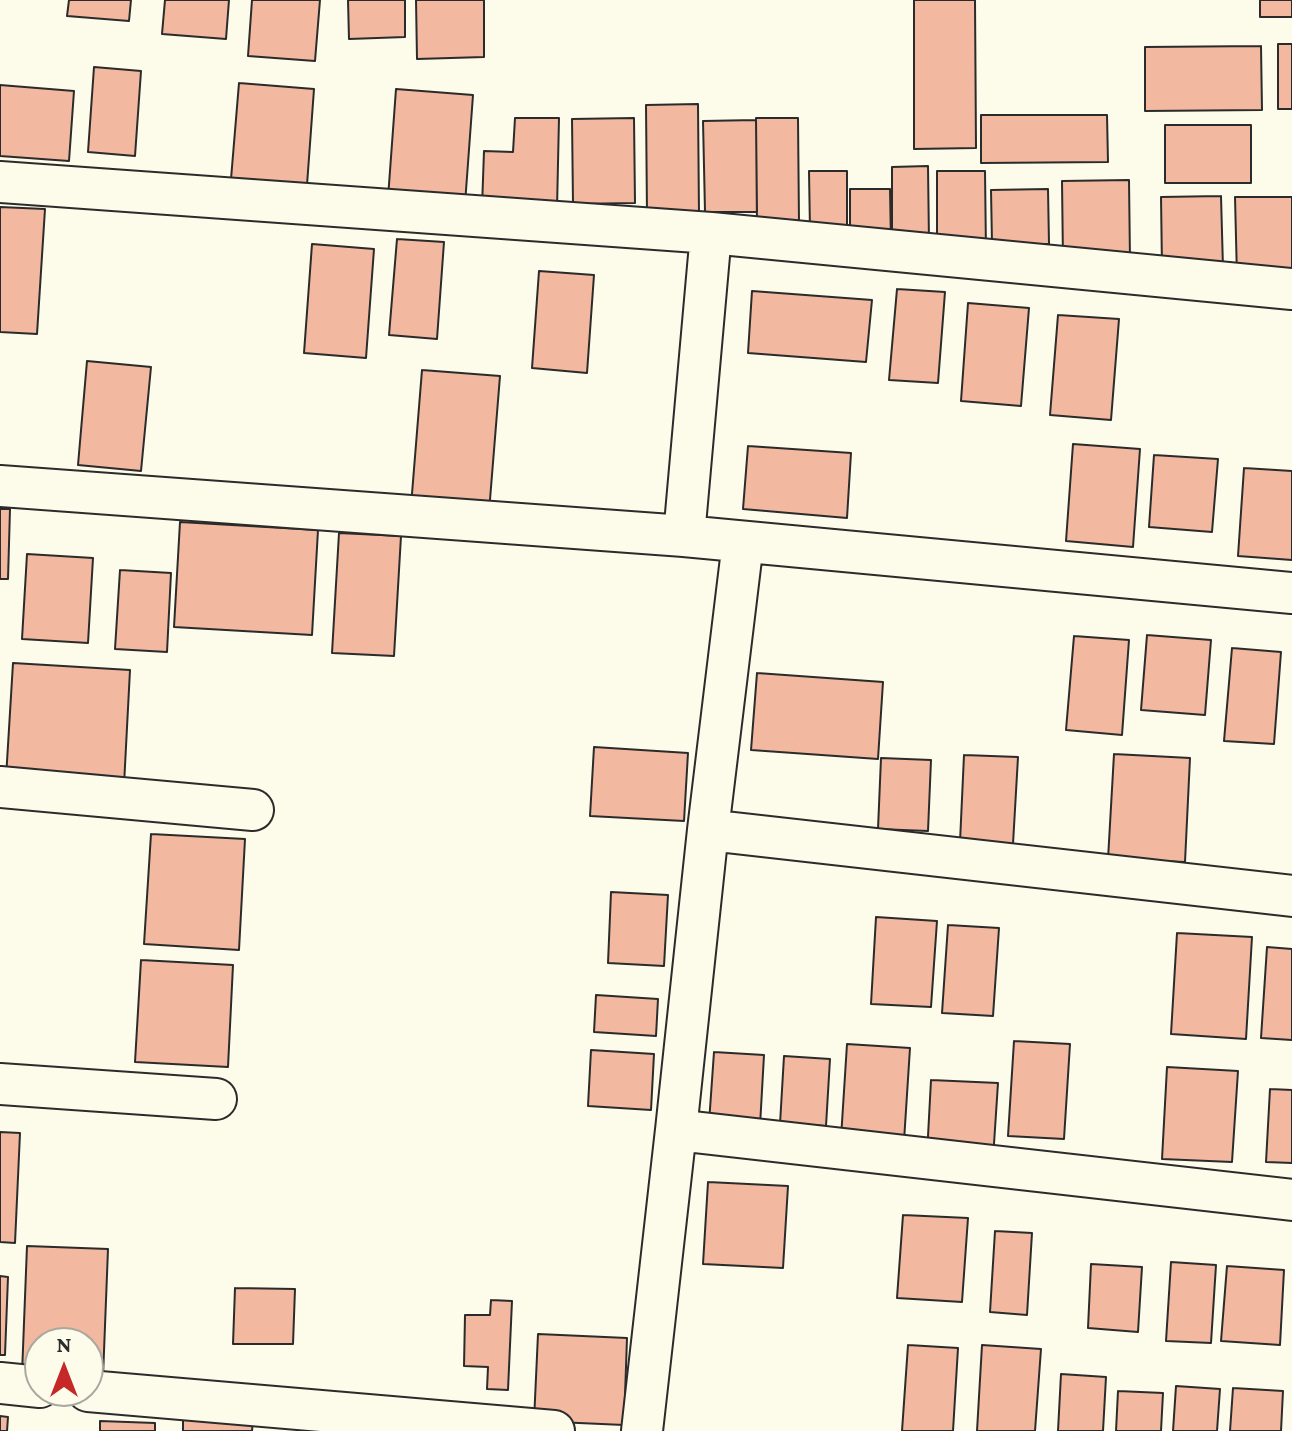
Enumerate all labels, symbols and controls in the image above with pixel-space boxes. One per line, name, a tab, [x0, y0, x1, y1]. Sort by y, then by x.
north arrow	[24, 1327, 104, 1407]
text: N	[57, 1332, 72, 1357]

